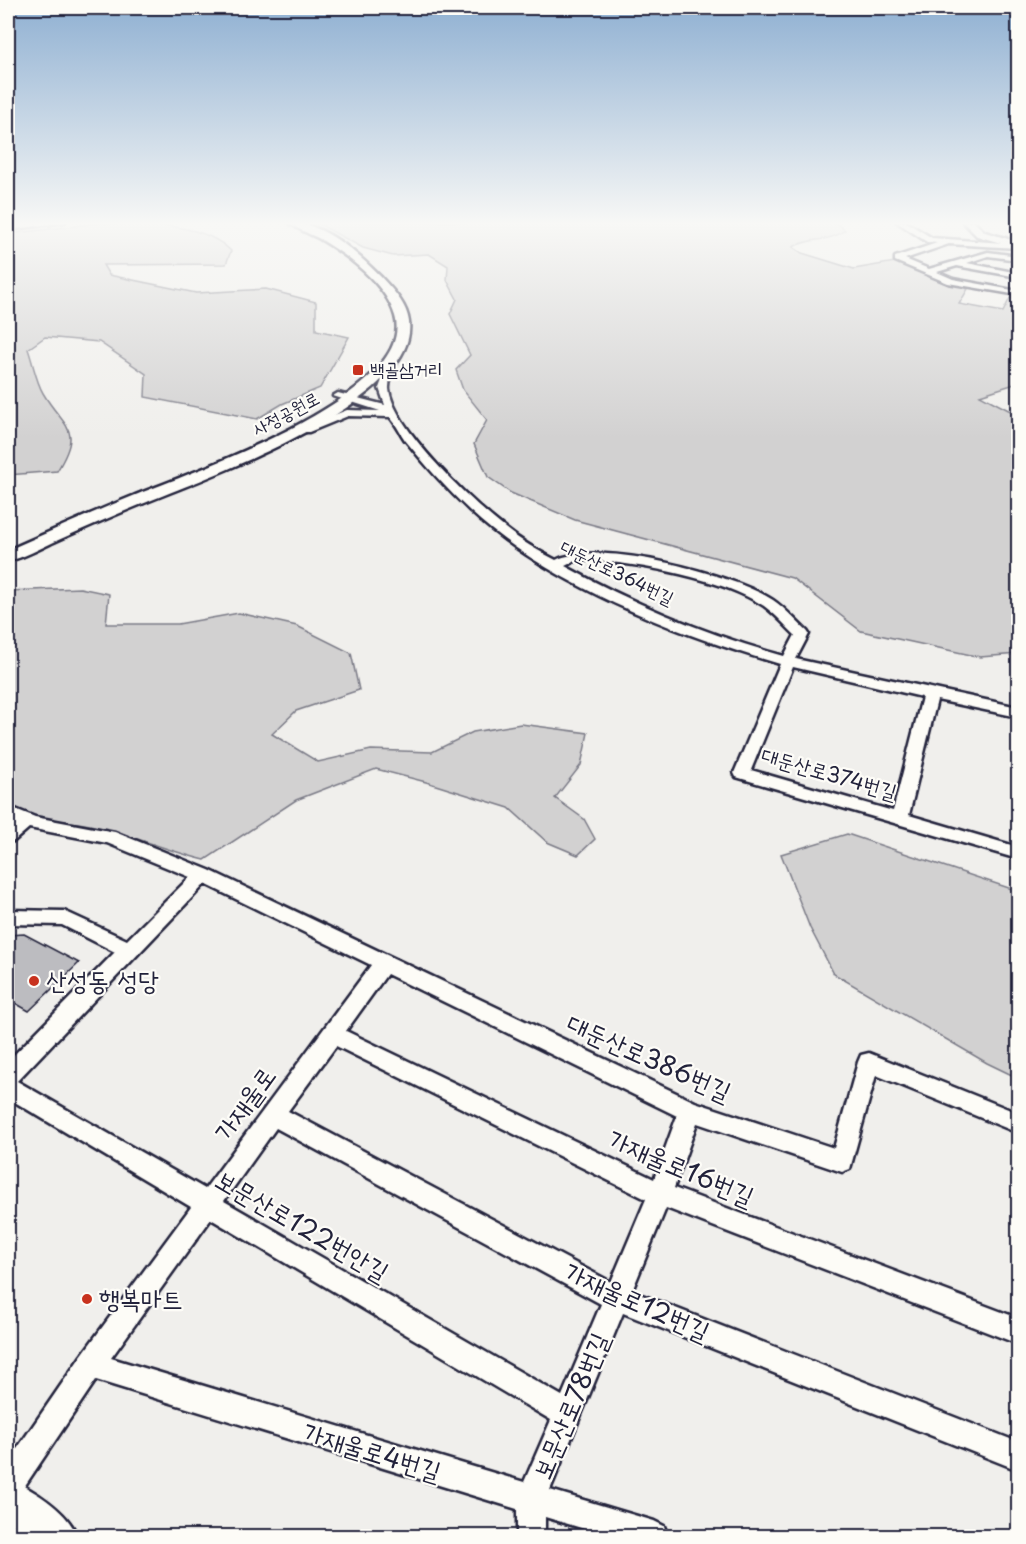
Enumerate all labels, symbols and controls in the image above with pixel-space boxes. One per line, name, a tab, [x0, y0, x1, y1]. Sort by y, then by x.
place label: 백골삼거리	[370, 355, 442, 382]
marker: 백골삼거리	[351, 363, 365, 377]
street label: 사정공원로	[247, 384, 324, 442]
street label: 대둔산로364번길	[556, 532, 679, 611]
street label: 대둔산로374번길	[758, 737, 901, 807]
place label: 산성동 성당	[46, 960, 159, 999]
marker: 산성동 성당	[27, 974, 41, 988]
street label: 대둔산로386번길	[561, 1003, 738, 1110]
street label: 가재울로	[203, 1058, 284, 1148]
street label: 가재울로16번길	[602, 1118, 761, 1215]
street label: 보문산로122번안길	[209, 1159, 397, 1290]
street label: 가재울로12번길	[559, 1251, 717, 1350]
place label: 행복마트	[99, 1278, 183, 1317]
marker: 행복마트	[80, 1292, 94, 1306]
street label: 보문산로78번길	[521, 1326, 618, 1485]
street label: 가재울로4번길	[298, 1411, 446, 1490]

